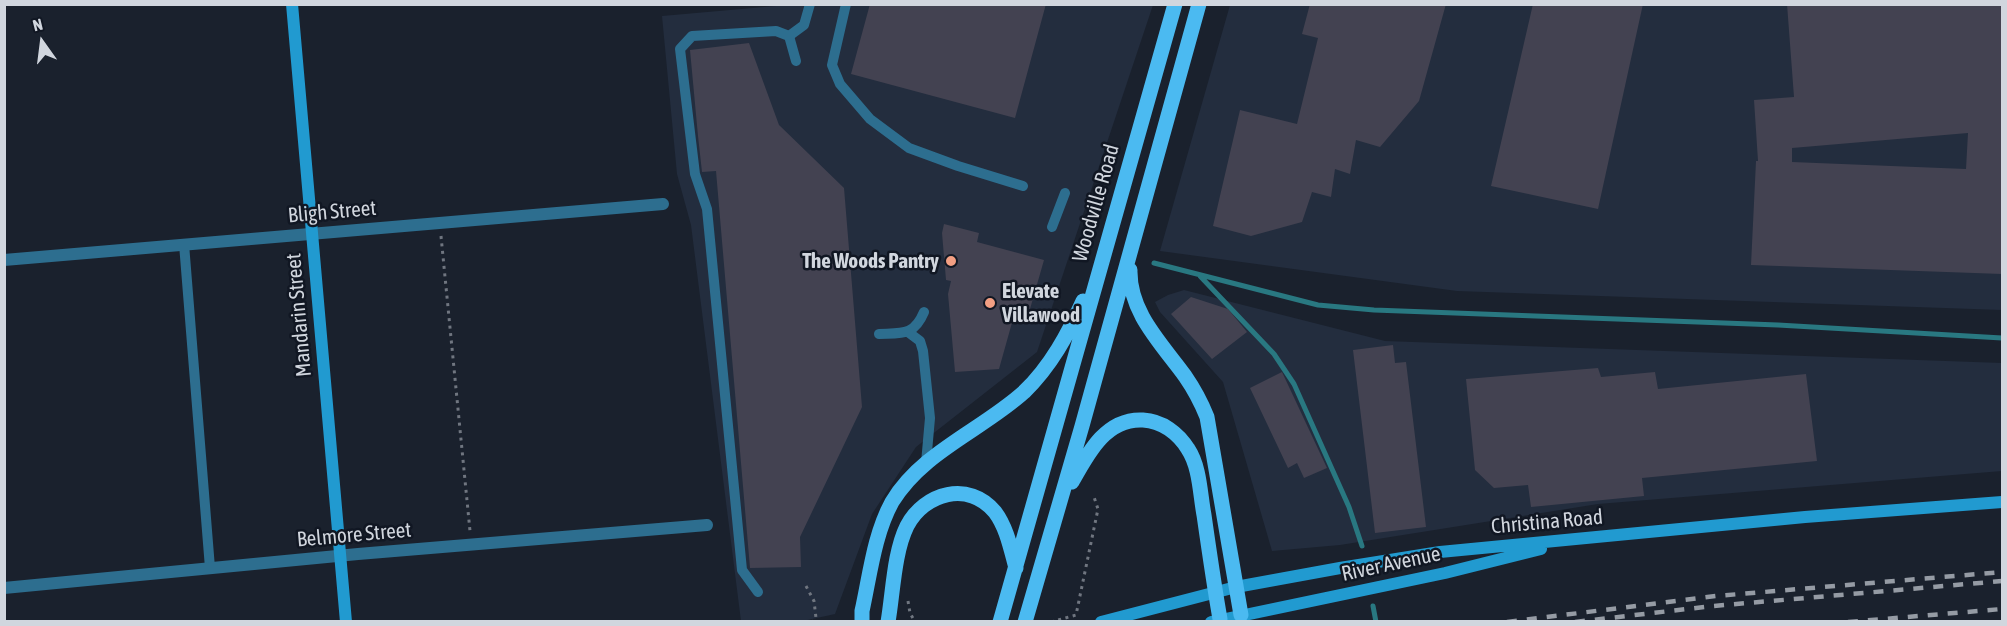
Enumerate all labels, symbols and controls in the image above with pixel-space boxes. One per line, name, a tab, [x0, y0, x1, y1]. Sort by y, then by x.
north arrow	[12, 12, 72, 72]
text: N	[31, 15, 44, 34]
street label: Woodville Road	[1067, 141, 1125, 265]
street label: Bligh Street	[287, 196, 377, 228]
place label: The Woods Pantry	[802, 248, 939, 274]
street label: Mandarin Street	[281, 252, 317, 378]
marker: The Woods Pantry	[944, 254, 958, 268]
place label: Elevate Villawood	[1002, 278, 1080, 328]
marker: Elevate Villawood	[983, 296, 997, 310]
street label: Christina Road	[1490, 505, 1604, 539]
street label: Belmore Street	[296, 517, 412, 553]
street label: River Avenue	[1339, 541, 1443, 587]

